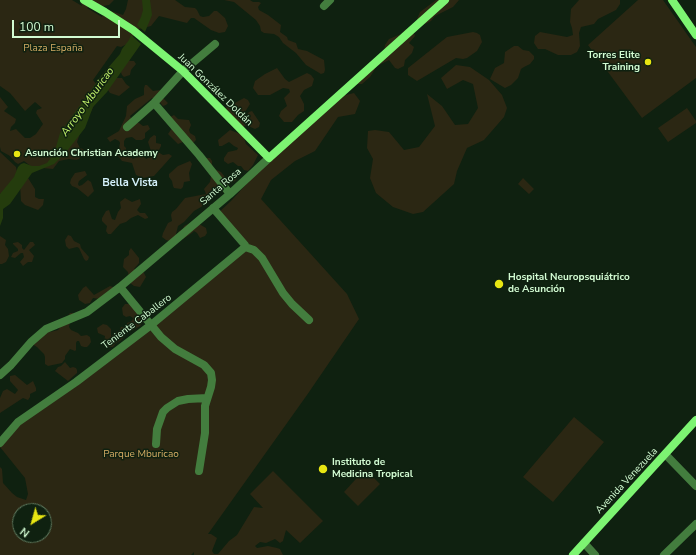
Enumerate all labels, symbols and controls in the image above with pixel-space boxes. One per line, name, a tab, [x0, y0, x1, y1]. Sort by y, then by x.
scale bar	[14, 12, 122, 38]
text: 100 m	[19, 19, 54, 35]
park label: Plaza España	[23, 43, 83, 55]
place label: Torres Elite Training	[587, 50, 640, 74]
street label: Juan González Doldán	[175, 51, 255, 129]
marker: Torres Elite Training	[643, 57, 653, 67]
water label: Arroyo Mburicao	[59, 65, 117, 139]
place label: Asunción Christian Academy	[25, 148, 158, 160]
marker: Asunción Christian Academy	[12, 149, 22, 159]
street label: Santa Rosa	[198, 166, 244, 208]
district label: Bella Vista	[102, 176, 158, 190]
place label: Hospital Neuropsquiátrico de Asunción	[508, 272, 630, 296]
marker: Hospital Neuropsquiátrico de Asunción	[493, 278, 505, 290]
street label: Teniente Caballero	[100, 292, 174, 352]
street label: Avenida Venezuela	[593, 446, 661, 516]
park label: Parque Mburicao	[103, 449, 179, 461]
place label: Instituto de Medicina Tropical	[332, 457, 413, 480]
marker: Instituto de Medicina Tropical	[317, 463, 329, 475]
north arrow	[12, 503, 52, 543]
text: N	[17, 524, 33, 541]

